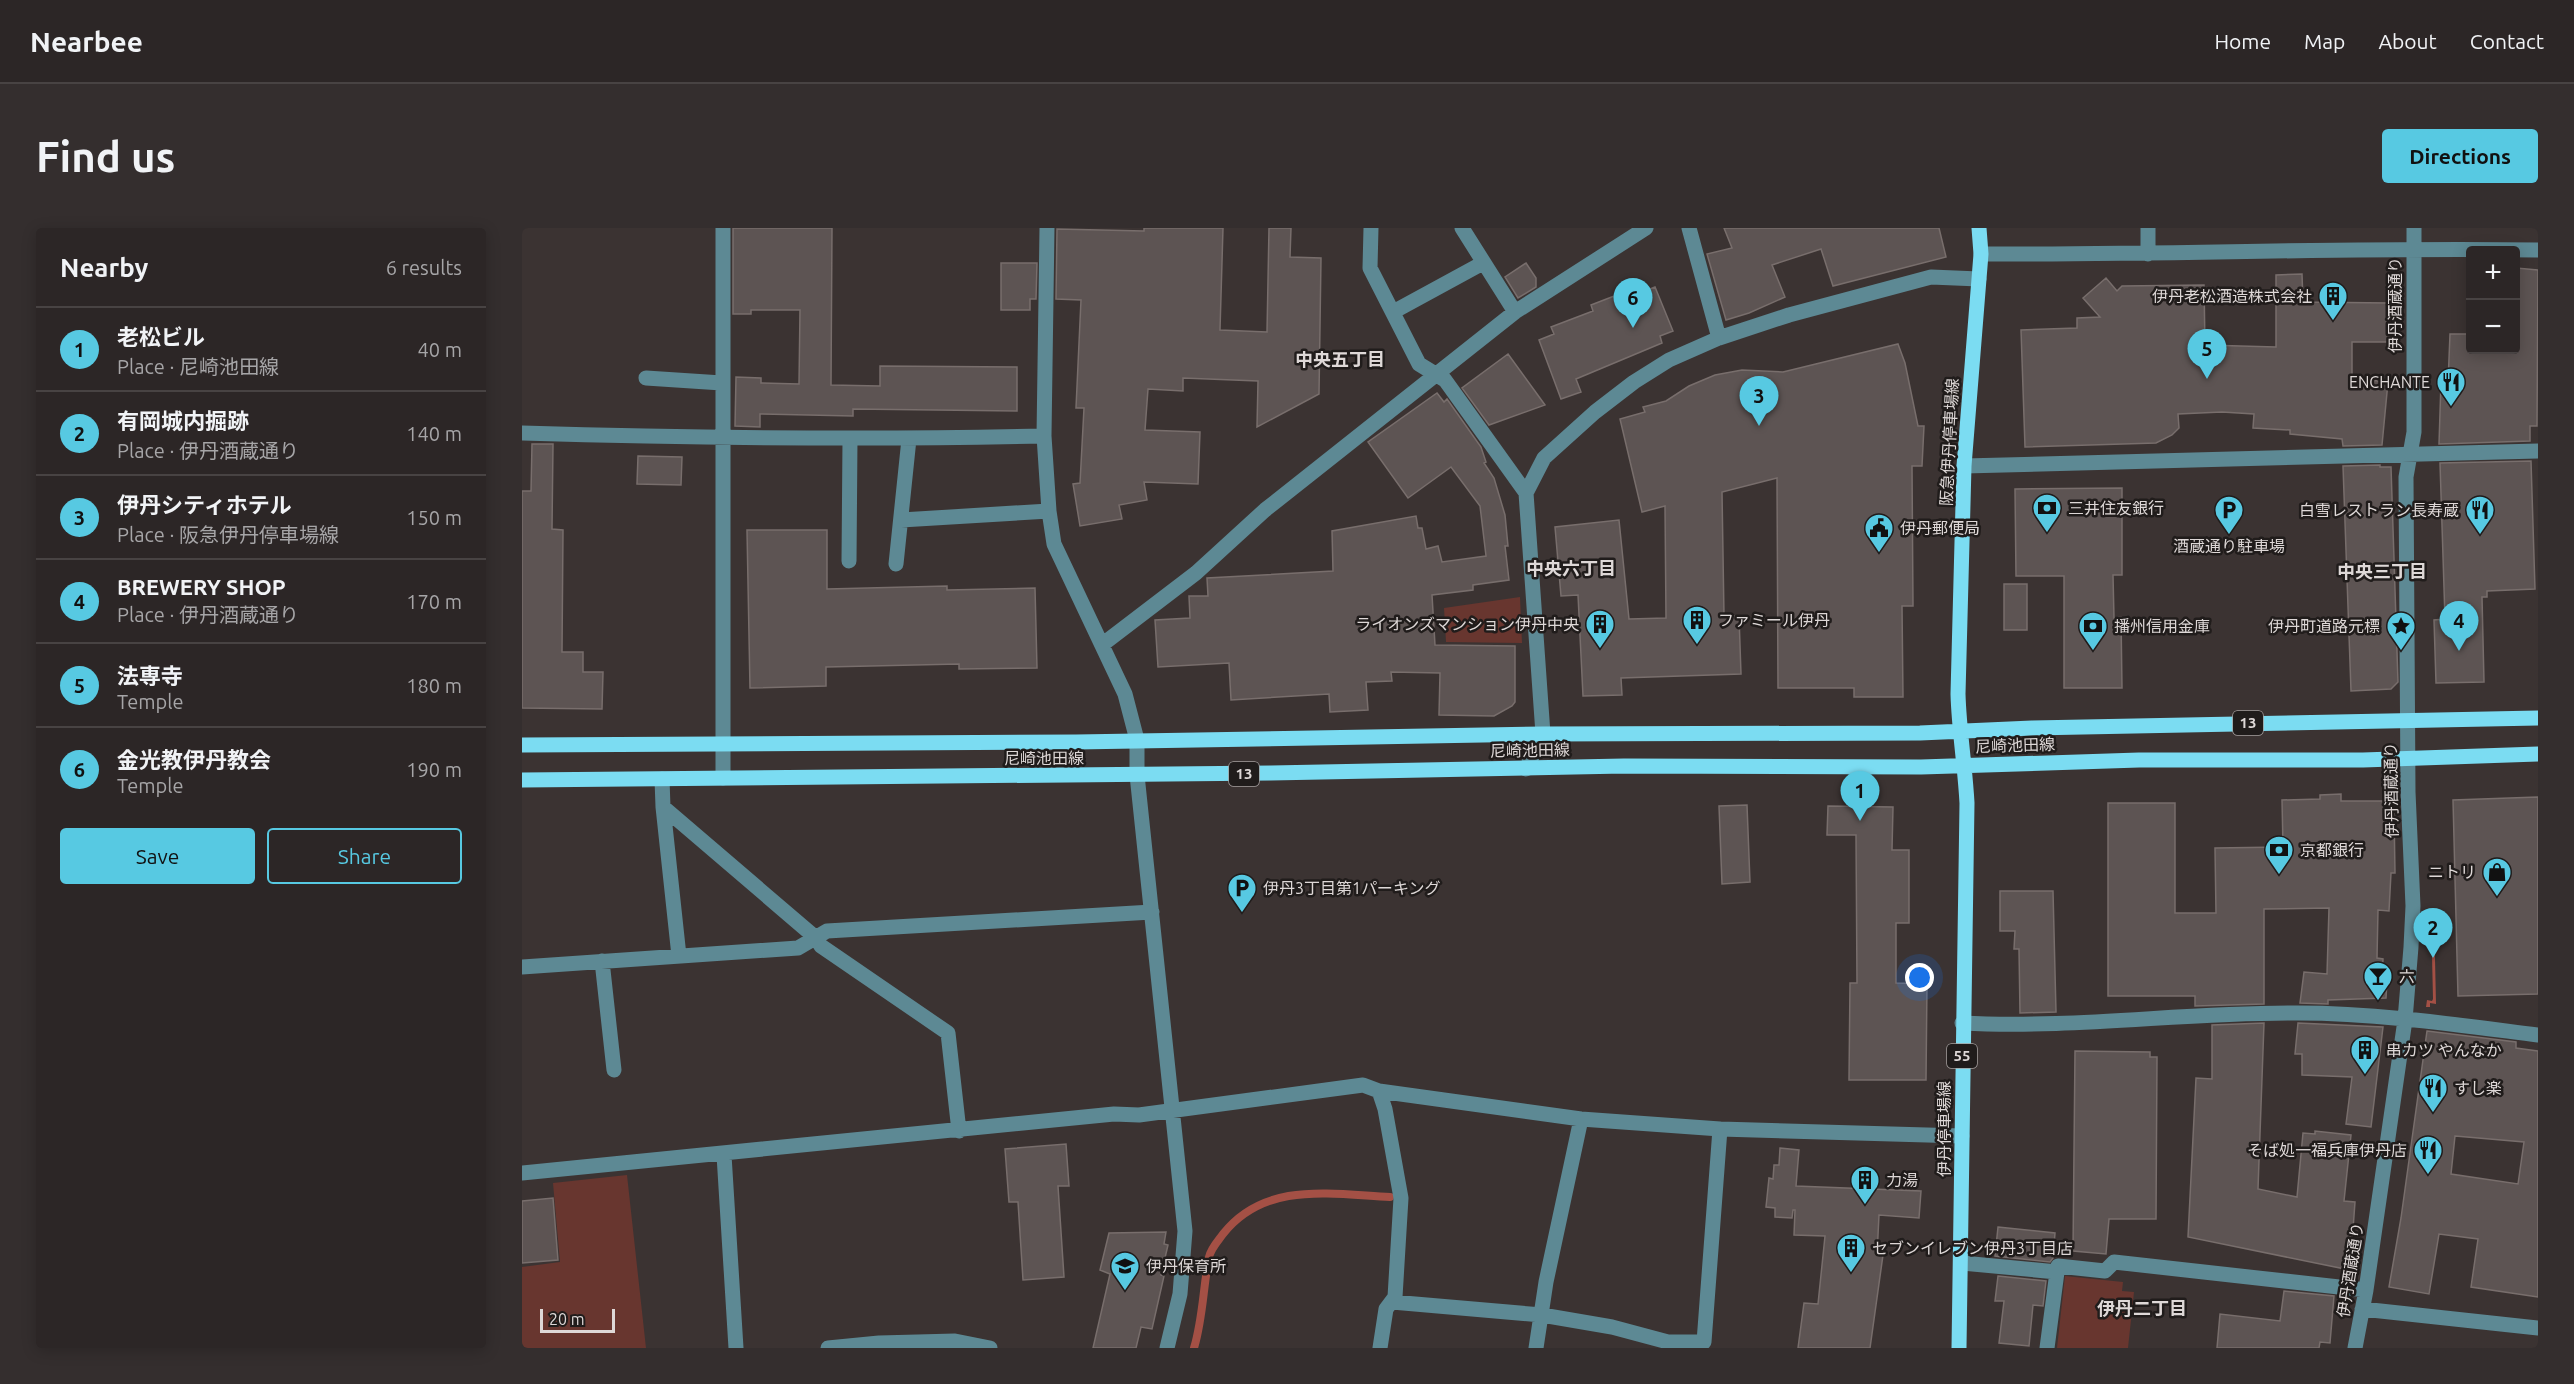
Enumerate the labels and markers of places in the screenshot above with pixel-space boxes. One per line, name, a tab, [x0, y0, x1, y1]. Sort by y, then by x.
pin: 6	[1614, 279, 1652, 328]
building icon: 伊丹老松酒造株式会社	[2317, 280, 2349, 322]
place label: 伊丹老松酒造株式会社	[2152, 287, 2312, 305]
pin: 5	[2188, 330, 2226, 379]
restaurant icon: ENCHANTE	[2435, 366, 2467, 408]
place label: ENCHANTE	[2349, 373, 2430, 391]
pin: 3	[1740, 376, 1778, 426]
bank icon: 三井住友銀行	[2031, 492, 2063, 534]
parking icon: 酒蔵通り駐車場	[2213, 494, 2245, 536]
restaurant icon: 白雪レストラン長寿蔵	[2464, 494, 2496, 536]
place label: 三井住友銀行	[2068, 499, 2164, 517]
place label: 白雪レストラン長寿蔵	[2299, 501, 2459, 519]
public building icon: 伊丹郵便局	[1863, 512, 1895, 554]
place label: 伊丹郵便局	[1900, 519, 1980, 537]
place label: 酒蔵通り駐車場	[2173, 537, 2285, 555]
pin: 4	[2440, 602, 2478, 651]
building icon: ファミール伊丹	[1681, 604, 1713, 646]
building icon: ライオンズマンション伊丹中央	[1584, 608, 1616, 650]
bank icon: 播州信用金庫	[2077, 610, 2109, 652]
place icon: 伊丹町道路元標	[2385, 610, 2417, 652]
place label: ファミール伊丹	[1718, 611, 1830, 629]
place label: ライオンズマンション伊丹中央	[1355, 615, 1579, 633]
place label: 播州信用金庫	[2114, 617, 2210, 635]
place label: 伊丹町道路元標	[2268, 617, 2380, 635]
pin: 1	[1840, 772, 1880, 821]
bank icon: 京都銀行	[2263, 834, 2295, 876]
place label: 京都銀行	[2300, 841, 2364, 859]
shop icon: ニトリ	[2481, 856, 2513, 898]
place label: ニトリ	[2428, 863, 2476, 881]
parking icon: 伊丹3丁目第1パーキング	[1226, 872, 1258, 914]
place label: 伊丹3丁目第1パーキング	[1263, 879, 1441, 897]
pin: 2	[2414, 908, 2452, 958]
bar icon: 六	[2362, 960, 2394, 1002]
place label: 六	[2399, 967, 2415, 985]
building icon: 串カツ やんなか	[2349, 1034, 2381, 1076]
place label: 串カツ やんなか	[2386, 1041, 2502, 1059]
restaurant icon: すし楽	[2417, 1072, 2449, 1114]
place label: すし楽	[2454, 1079, 2502, 1097]
restaurant icon: そば処一福兵庫伊丹店	[2412, 1134, 2444, 1176]
place label: そば処一福兵庫伊丹店	[2247, 1141, 2407, 1159]
building icon: 力湯	[1849, 1164, 1881, 1206]
place label: 力湯	[1886, 1171, 1918, 1189]
building icon: セブンイレブン伊丹3丁目店	[1835, 1232, 1867, 1274]
place label: セブンイレブン伊丹3丁目店	[1872, 1239, 2073, 1257]
school or university icon: 伊丹保育所	[1109, 1250, 1141, 1292]
place label: 伊丹保育所	[1146, 1257, 1226, 1275]

